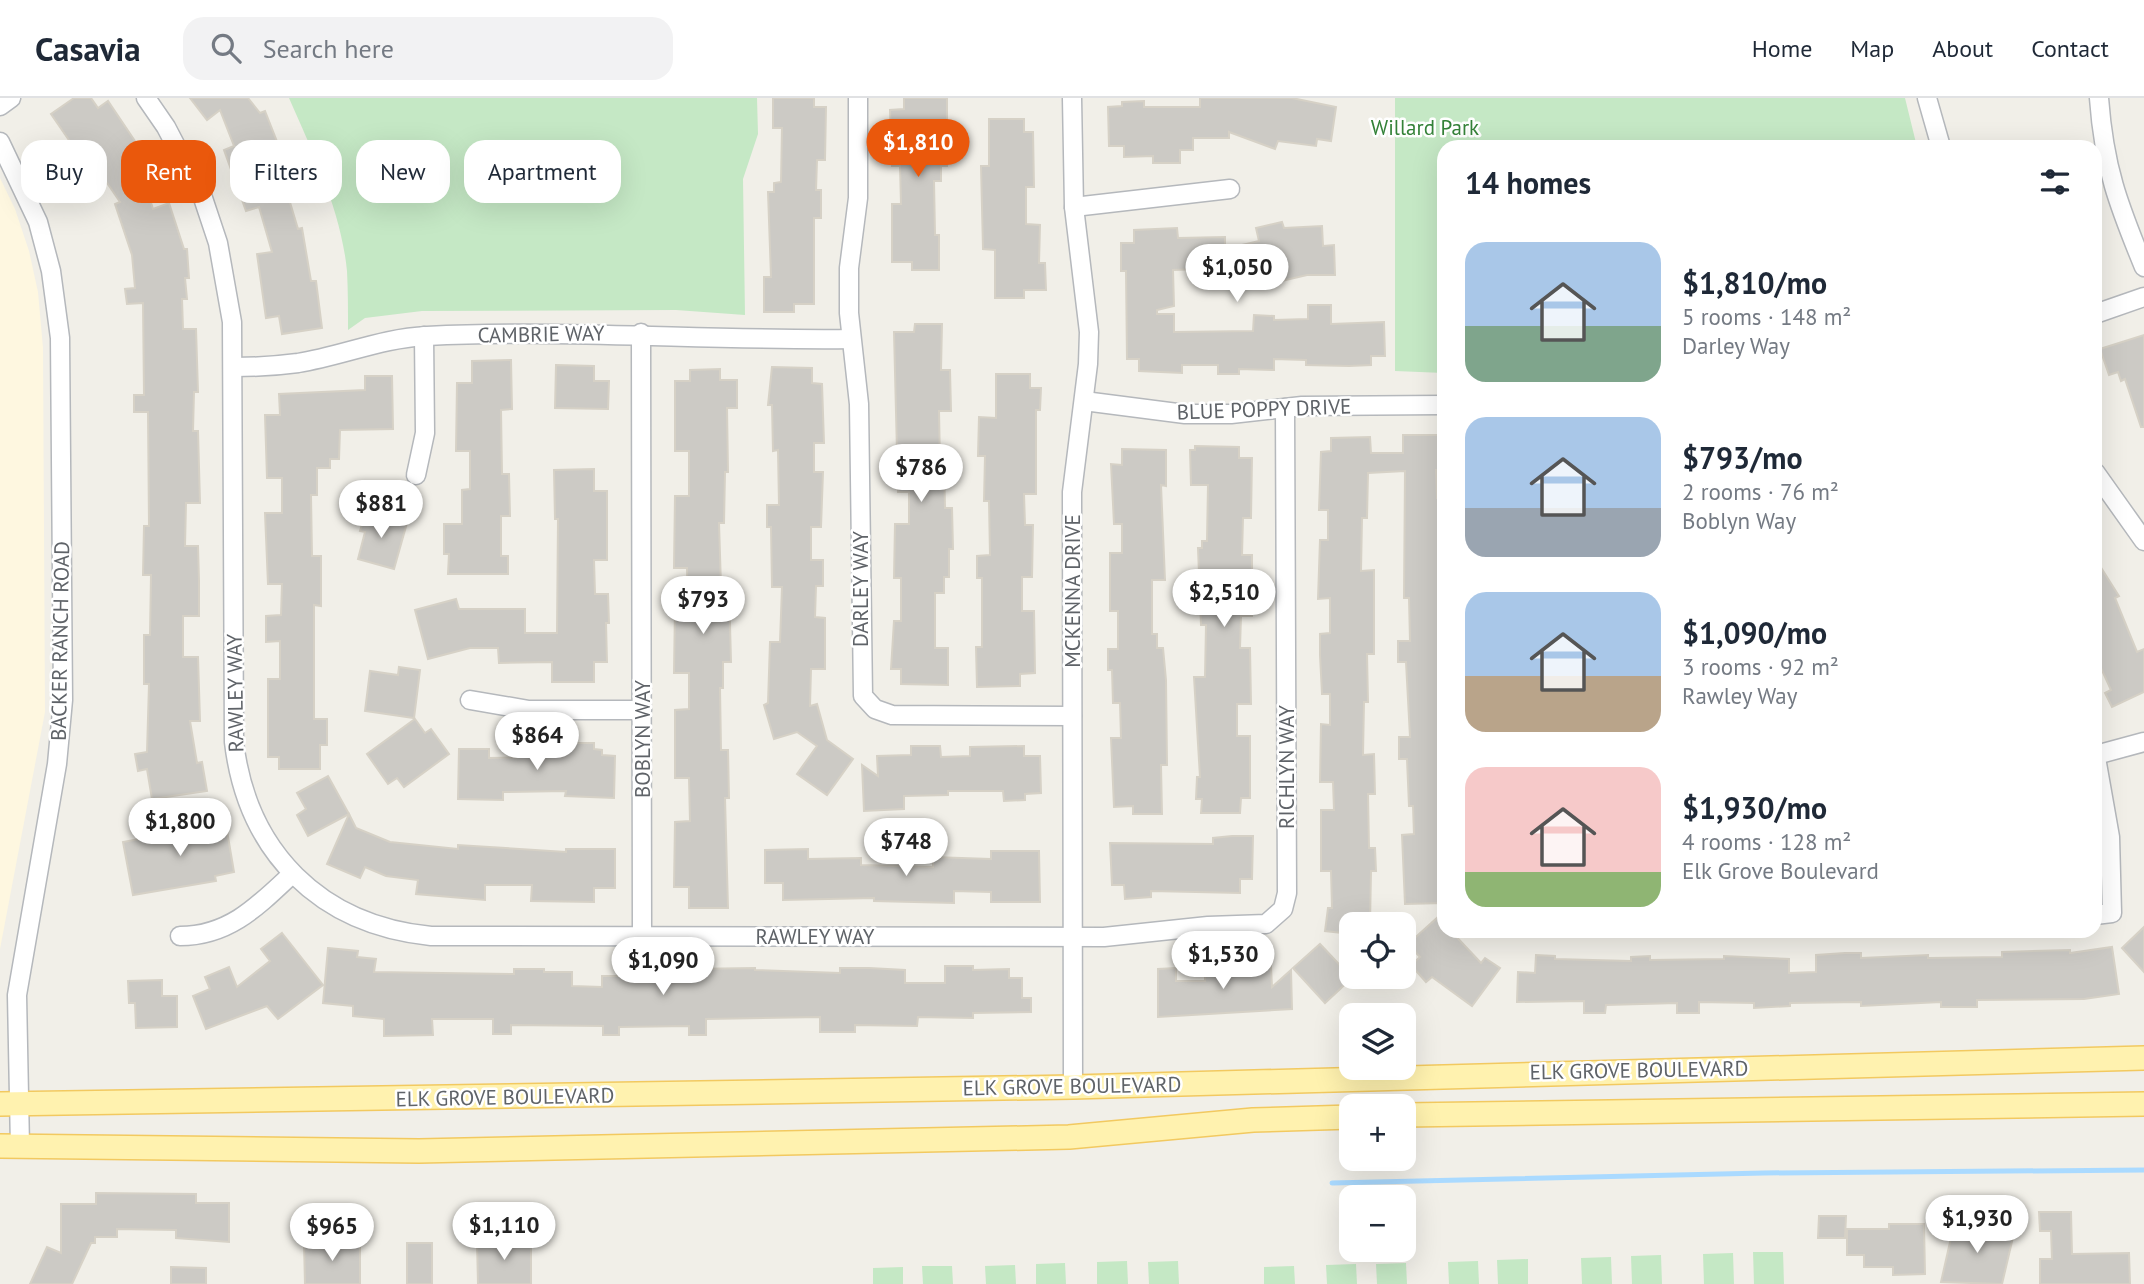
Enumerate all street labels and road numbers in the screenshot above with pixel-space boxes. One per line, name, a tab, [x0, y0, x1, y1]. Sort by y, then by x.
street label: CAMBRIE WAY	[477, 319, 605, 349]
street label: BLUE POPPY DRIVE	[1176, 392, 1352, 426]
street label: MCKENNA DRIVE	[1059, 514, 1086, 668]
street label: DARLEY WAY	[847, 531, 874, 647]
street label: BACKER RANCH ROAD	[45, 541, 75, 741]
street label: RAWLEY WAY	[220, 633, 250, 753]
street label: BOBLYN WAY	[629, 680, 656, 798]
street label: RICHLYN WAY	[1273, 705, 1300, 829]
street label: RAWLEY WAY	[756, 923, 875, 950]
street label: ELK GROVE BOULEVARD	[1529, 1055, 1749, 1085]
street label: ELK GROVE BOULEVARD	[962, 1071, 1182, 1101]
street label: ELK GROVE BOULEVARD	[395, 1082, 615, 1112]

